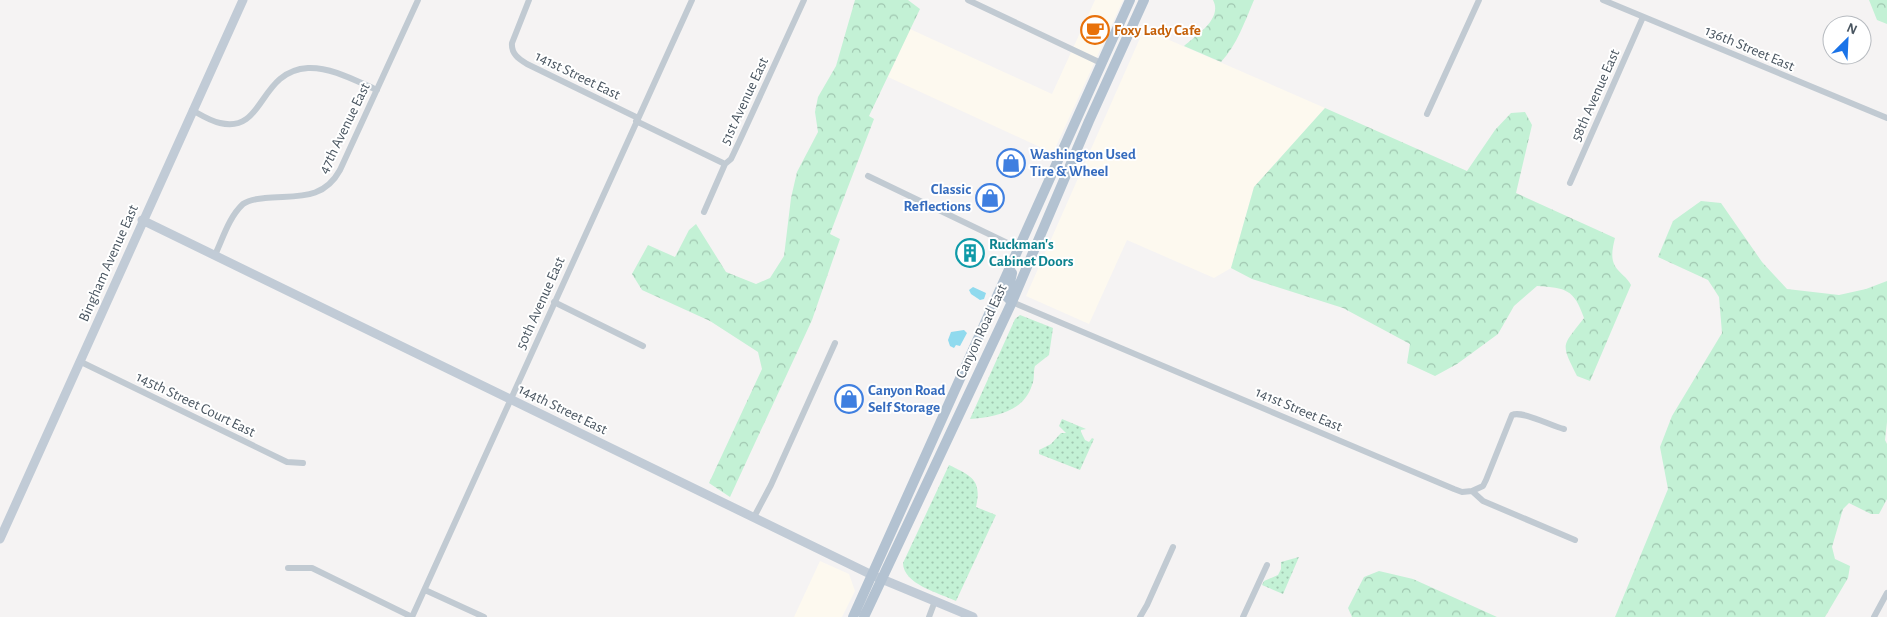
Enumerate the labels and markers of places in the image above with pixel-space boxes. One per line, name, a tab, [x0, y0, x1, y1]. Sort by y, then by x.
cafe icon: Foxy Lady Cafe	[1080, 15, 1110, 45]
place label: Foxy Lady Cafe	[1114, 23, 1201, 38]
place label: Washington Used Tire & Wheel	[1030, 147, 1136, 179]
shop icon: Washington Used Tire & Wheel	[996, 148, 1026, 178]
place label: Classic Reflections	[904, 182, 971, 214]
shop icon: Classic Reflections	[975, 183, 1005, 213]
place label: Ruckman's Cabinet Doors	[989, 237, 1074, 269]
building icon: Ruckman's Cabinet Doors	[955, 238, 985, 268]
place label: Canyon Road Self Storage	[868, 383, 946, 415]
shop icon: Canyon Road Self Storage	[834, 384, 864, 414]

